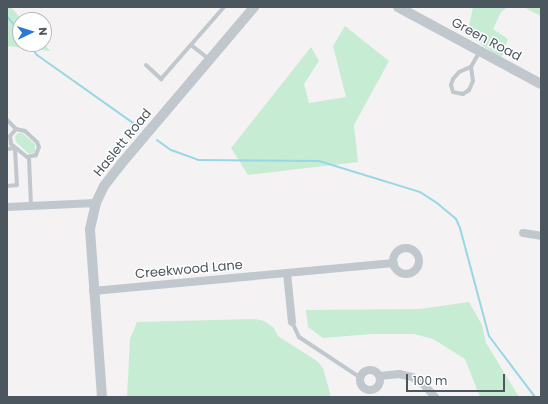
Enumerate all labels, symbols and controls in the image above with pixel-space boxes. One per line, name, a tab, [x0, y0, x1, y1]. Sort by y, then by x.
north arrow	[12, 12, 52, 52]
street label: Green Road	[448, 15, 524, 65]
text: N	[35, 27, 51, 36]
street label: Haslett Road	[91, 106, 155, 180]
street label: Creekwood Lane	[135, 258, 243, 282]
scale bar	[408, 366, 507, 392]
text: 100 m	[413, 372, 447, 389]

